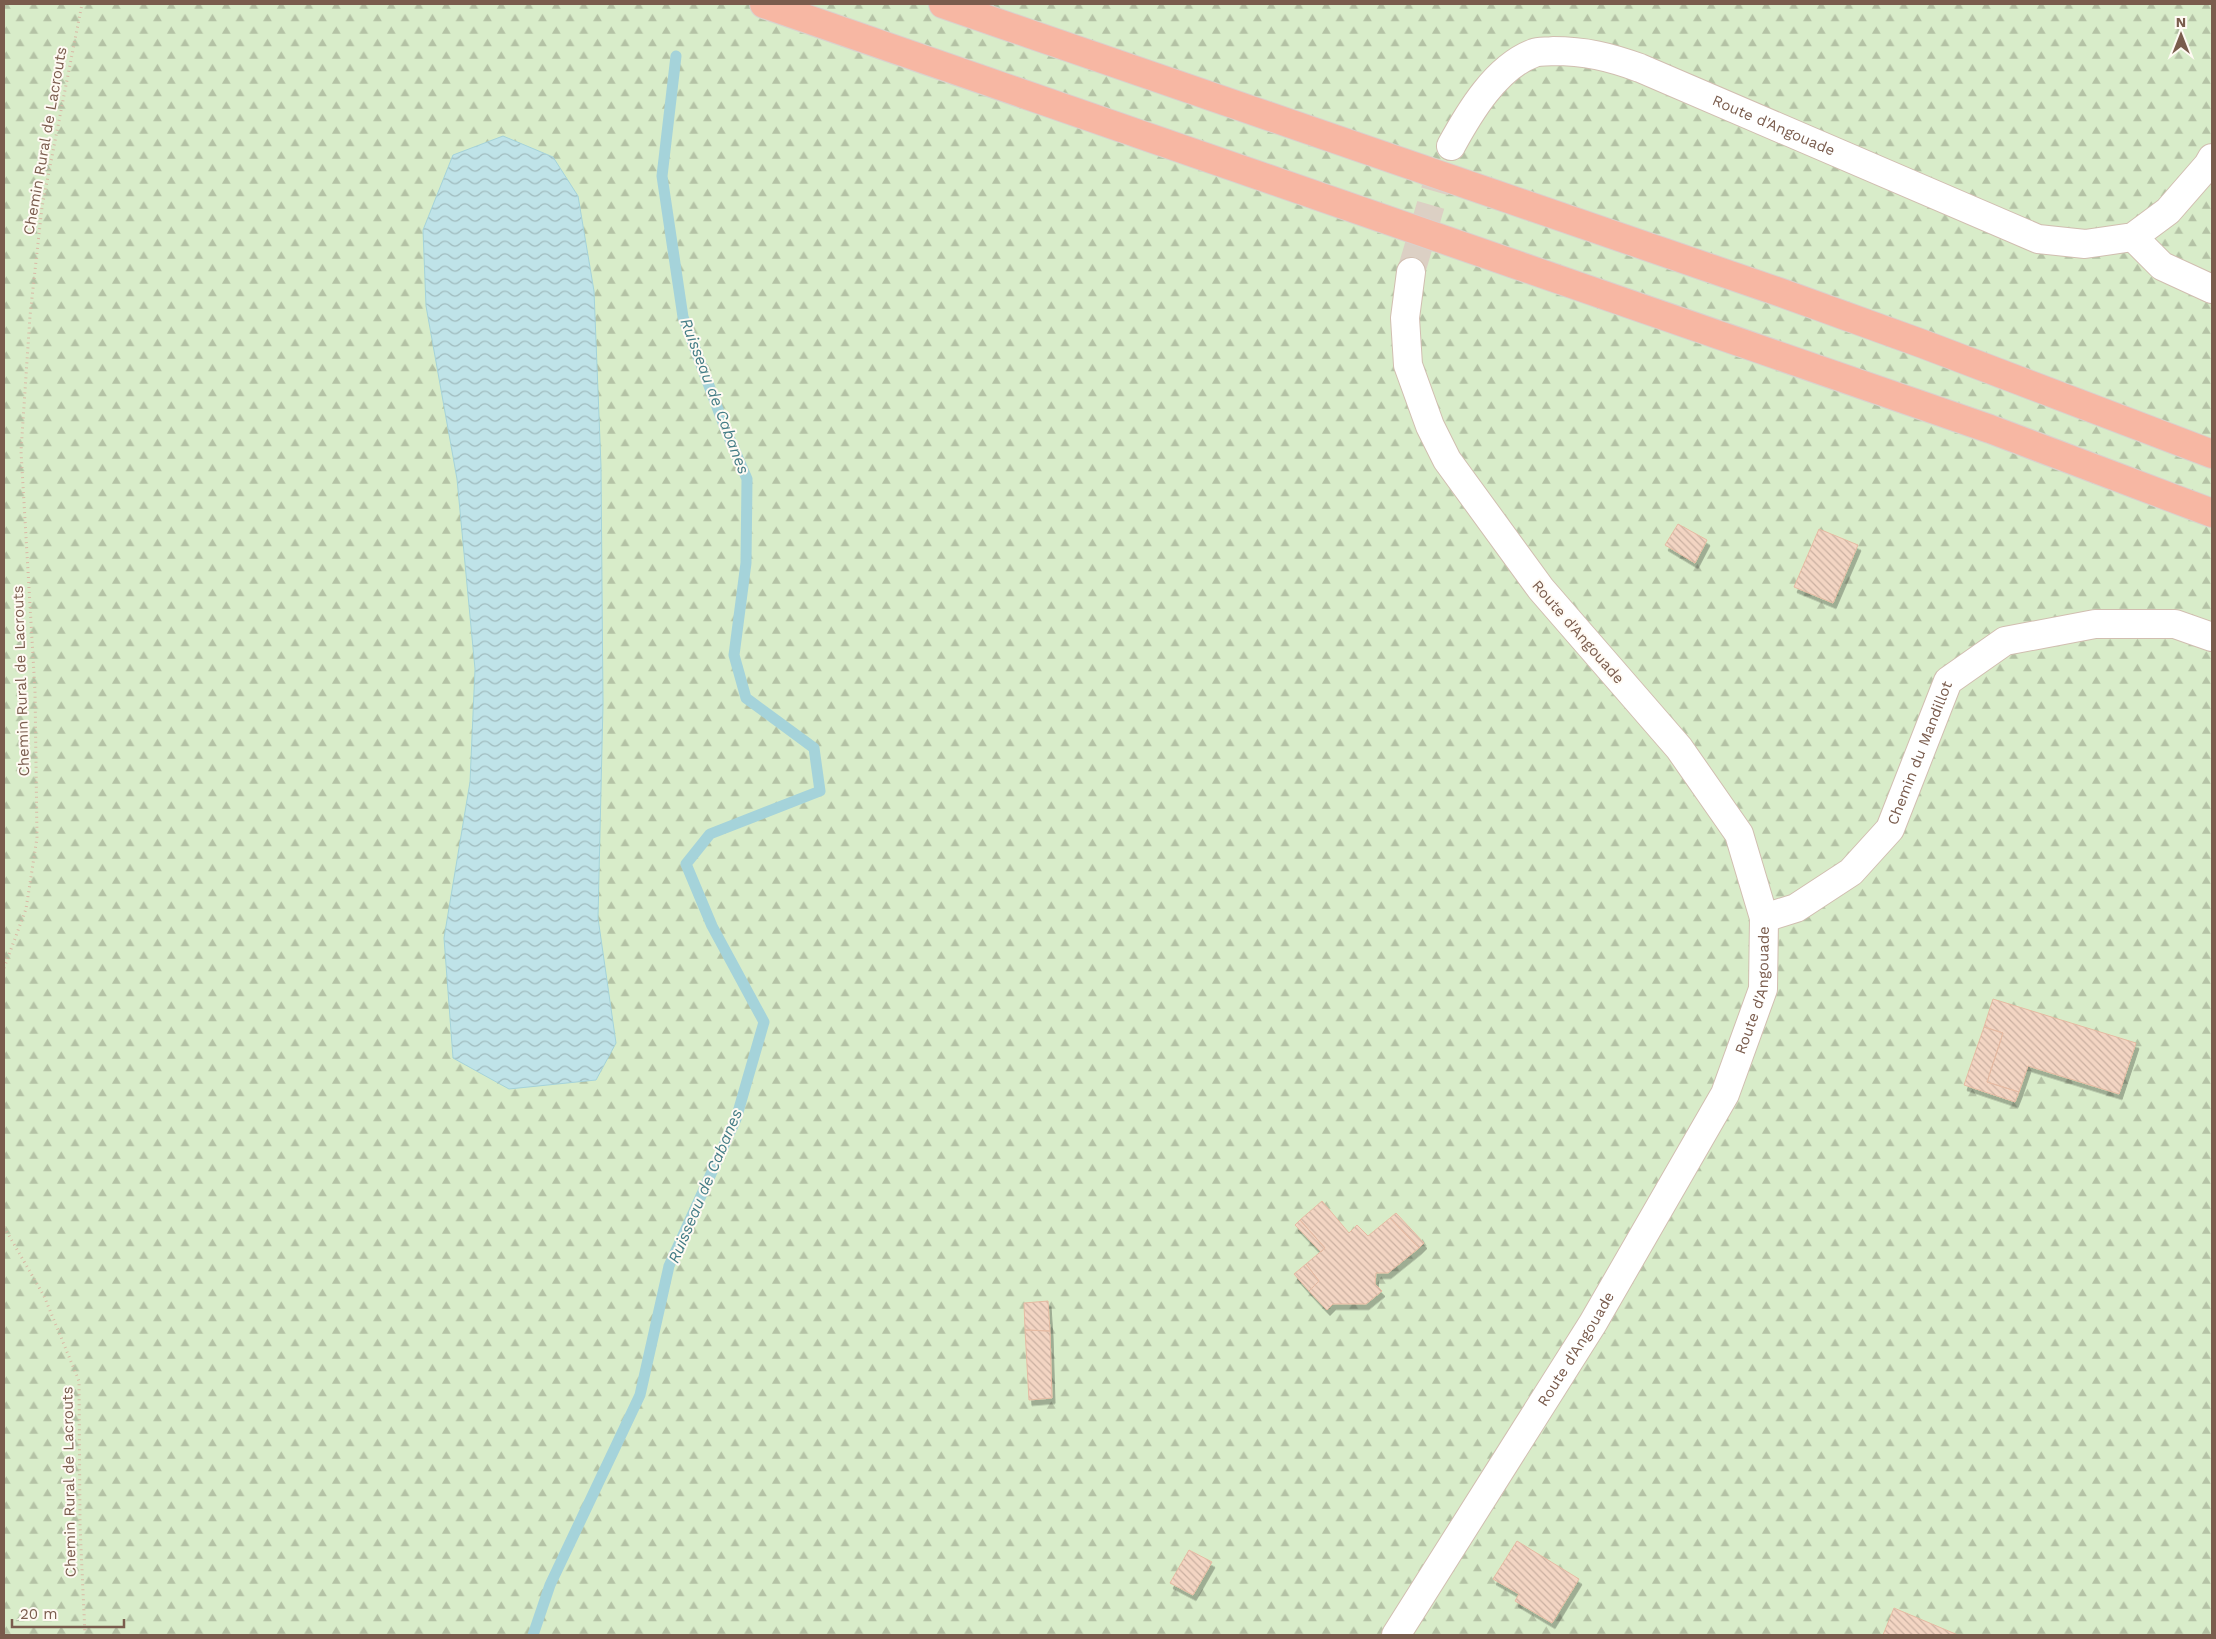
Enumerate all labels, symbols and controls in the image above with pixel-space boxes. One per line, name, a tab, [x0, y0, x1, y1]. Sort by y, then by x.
north arrow	[2156, 10, 2206, 60]
text: N	[2176, 14, 2186, 30]
street label: Chemin Rural de Lacrouts	[20, 45, 70, 237]
street label: Route d'Angouade	[1710, 91, 1838, 160]
water label: Ruisseau de Cabanes	[677, 315, 753, 477]
street label: Route d'Angouade	[1528, 577, 1628, 687]
street label: Chemin Rural de Lacrouts	[9, 585, 33, 777]
street label: Chemin du Mandillot	[1884, 678, 1956, 827]
street label: Route d'Angouade	[1731, 926, 1773, 1057]
water label: Ruisseau de Cabanes	[664, 1106, 746, 1266]
street label: Route d'Angouade	[1534, 1288, 1618, 1410]
street label: Chemin Rural de Lacrouts	[58, 1386, 80, 1578]
scale bar	[12, 1596, 125, 1628]
text: 20 m	[20, 1605, 58, 1623]

